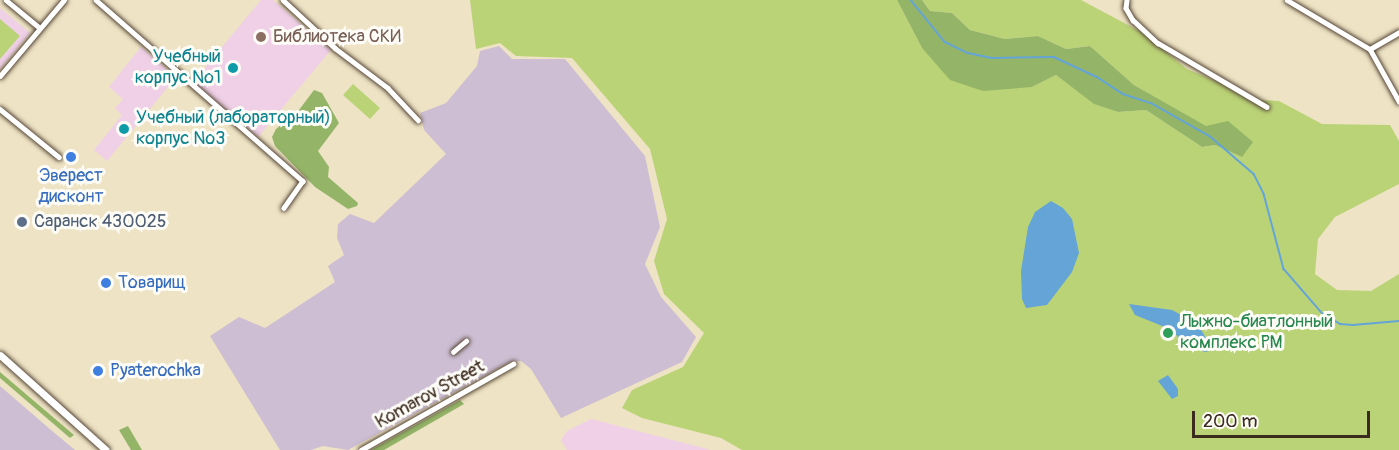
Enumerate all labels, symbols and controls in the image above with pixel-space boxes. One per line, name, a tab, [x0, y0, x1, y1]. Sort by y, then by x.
place label: Библиотека СКИ	[273, 26, 401, 48]
marker: Библиотека СКИ	[254, 30, 268, 44]
place label: Учебный корпус №1	[135, 47, 221, 90]
marker: Учебный корпус №1	[226, 61, 240, 75]
place label: Учебный (лабораторный) корпус №3	[136, 108, 331, 150]
marker: Учебный (лабораторный) корпус №3	[117, 122, 131, 136]
marker: Эверест дисконт	[64, 150, 78, 164]
place label: Эверест дисконт	[39, 166, 103, 208]
place label: Саранск 430025	[34, 211, 167, 233]
marker: Саранск 430025	[15, 215, 29, 229]
place label: Товарищ	[118, 272, 186, 294]
marker: Товарищ	[99, 276, 113, 290]
place label: Лыжно-биатлонный комплекс РМ	[1180, 312, 1333, 354]
marker: Лыжно-биатлонный комплекс РМ	[1161, 326, 1175, 340]
street label: Komarov Street	[372, 356, 488, 434]
place label: Pyaterochka	[110, 360, 201, 382]
marker: Pyaterochka	[91, 364, 105, 378]
scale bar	[1195, 399, 1374, 437]
text: 200 m	[1203, 410, 1258, 433]

